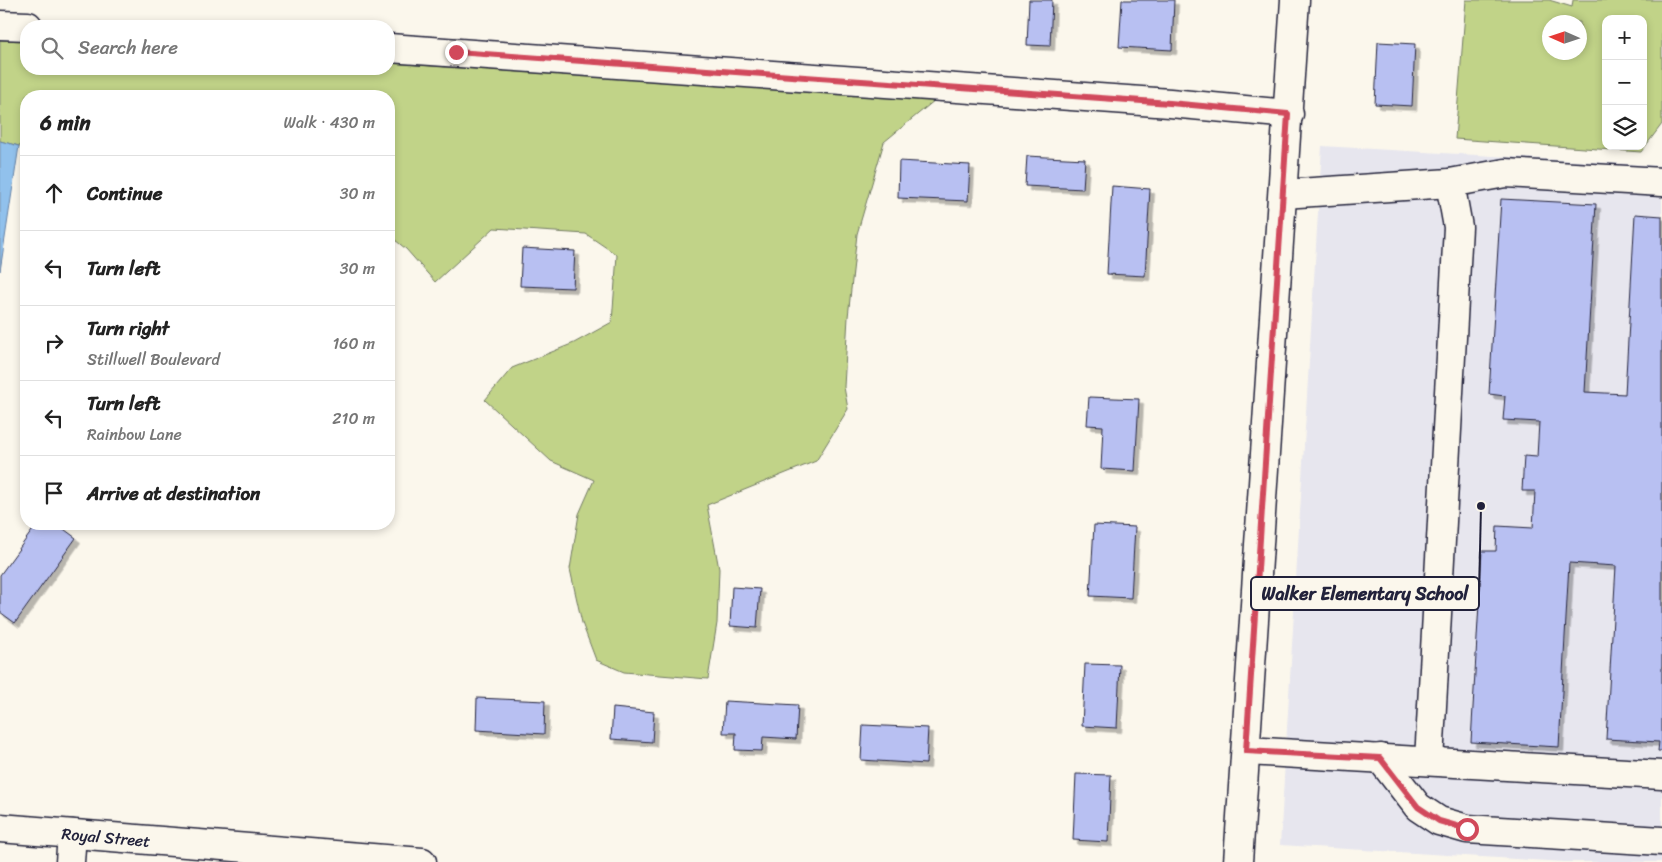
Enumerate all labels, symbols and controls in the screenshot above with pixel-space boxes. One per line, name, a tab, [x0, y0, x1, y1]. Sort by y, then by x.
north arrow	[1542, 15, 1587, 60]
map controls	[1602, 15, 1647, 150]
button: +	[1602, 15, 1647, 60]
search box	[20, 20, 395, 75]
text: Search here	[78, 31, 178, 64]
icon: search	[38, 34, 66, 62]
route end	[445, 41, 468, 64]
button: −	[1602, 60, 1647, 105]
text: 6 min	[40, 104, 91, 142]
button: layers	[1602, 105, 1647, 150]
text: Walk · 430 m	[284, 108, 375, 137]
text: Continue	[87, 177, 163, 210]
icon: ahead	[40, 179, 68, 207]
text: 30 m	[340, 179, 375, 208]
text: Turn left	[87, 252, 160, 285]
icon: left	[40, 254, 68, 282]
text: 30 m	[340, 254, 375, 283]
text: Turn right	[87, 312, 169, 345]
icon: right	[40, 329, 68, 357]
text: 160 m	[332, 329, 375, 358]
text: Stillwell Boulevard	[87, 345, 220, 374]
text: Turn left	[87, 387, 160, 420]
icon: left	[40, 404, 68, 432]
text: 210 m	[332, 404, 375, 433]
text: Rainbow Lane	[87, 420, 182, 449]
text: Arrive at destination	[87, 477, 260, 510]
icon: arrive	[40, 479, 68, 507]
callout: Walker Elementary School	[1251, 577, 1479, 610]
text: Walker Elementary School	[1262, 578, 1469, 610]
route start	[1456, 818, 1479, 841]
street label: Royal Street	[60, 819, 151, 856]

